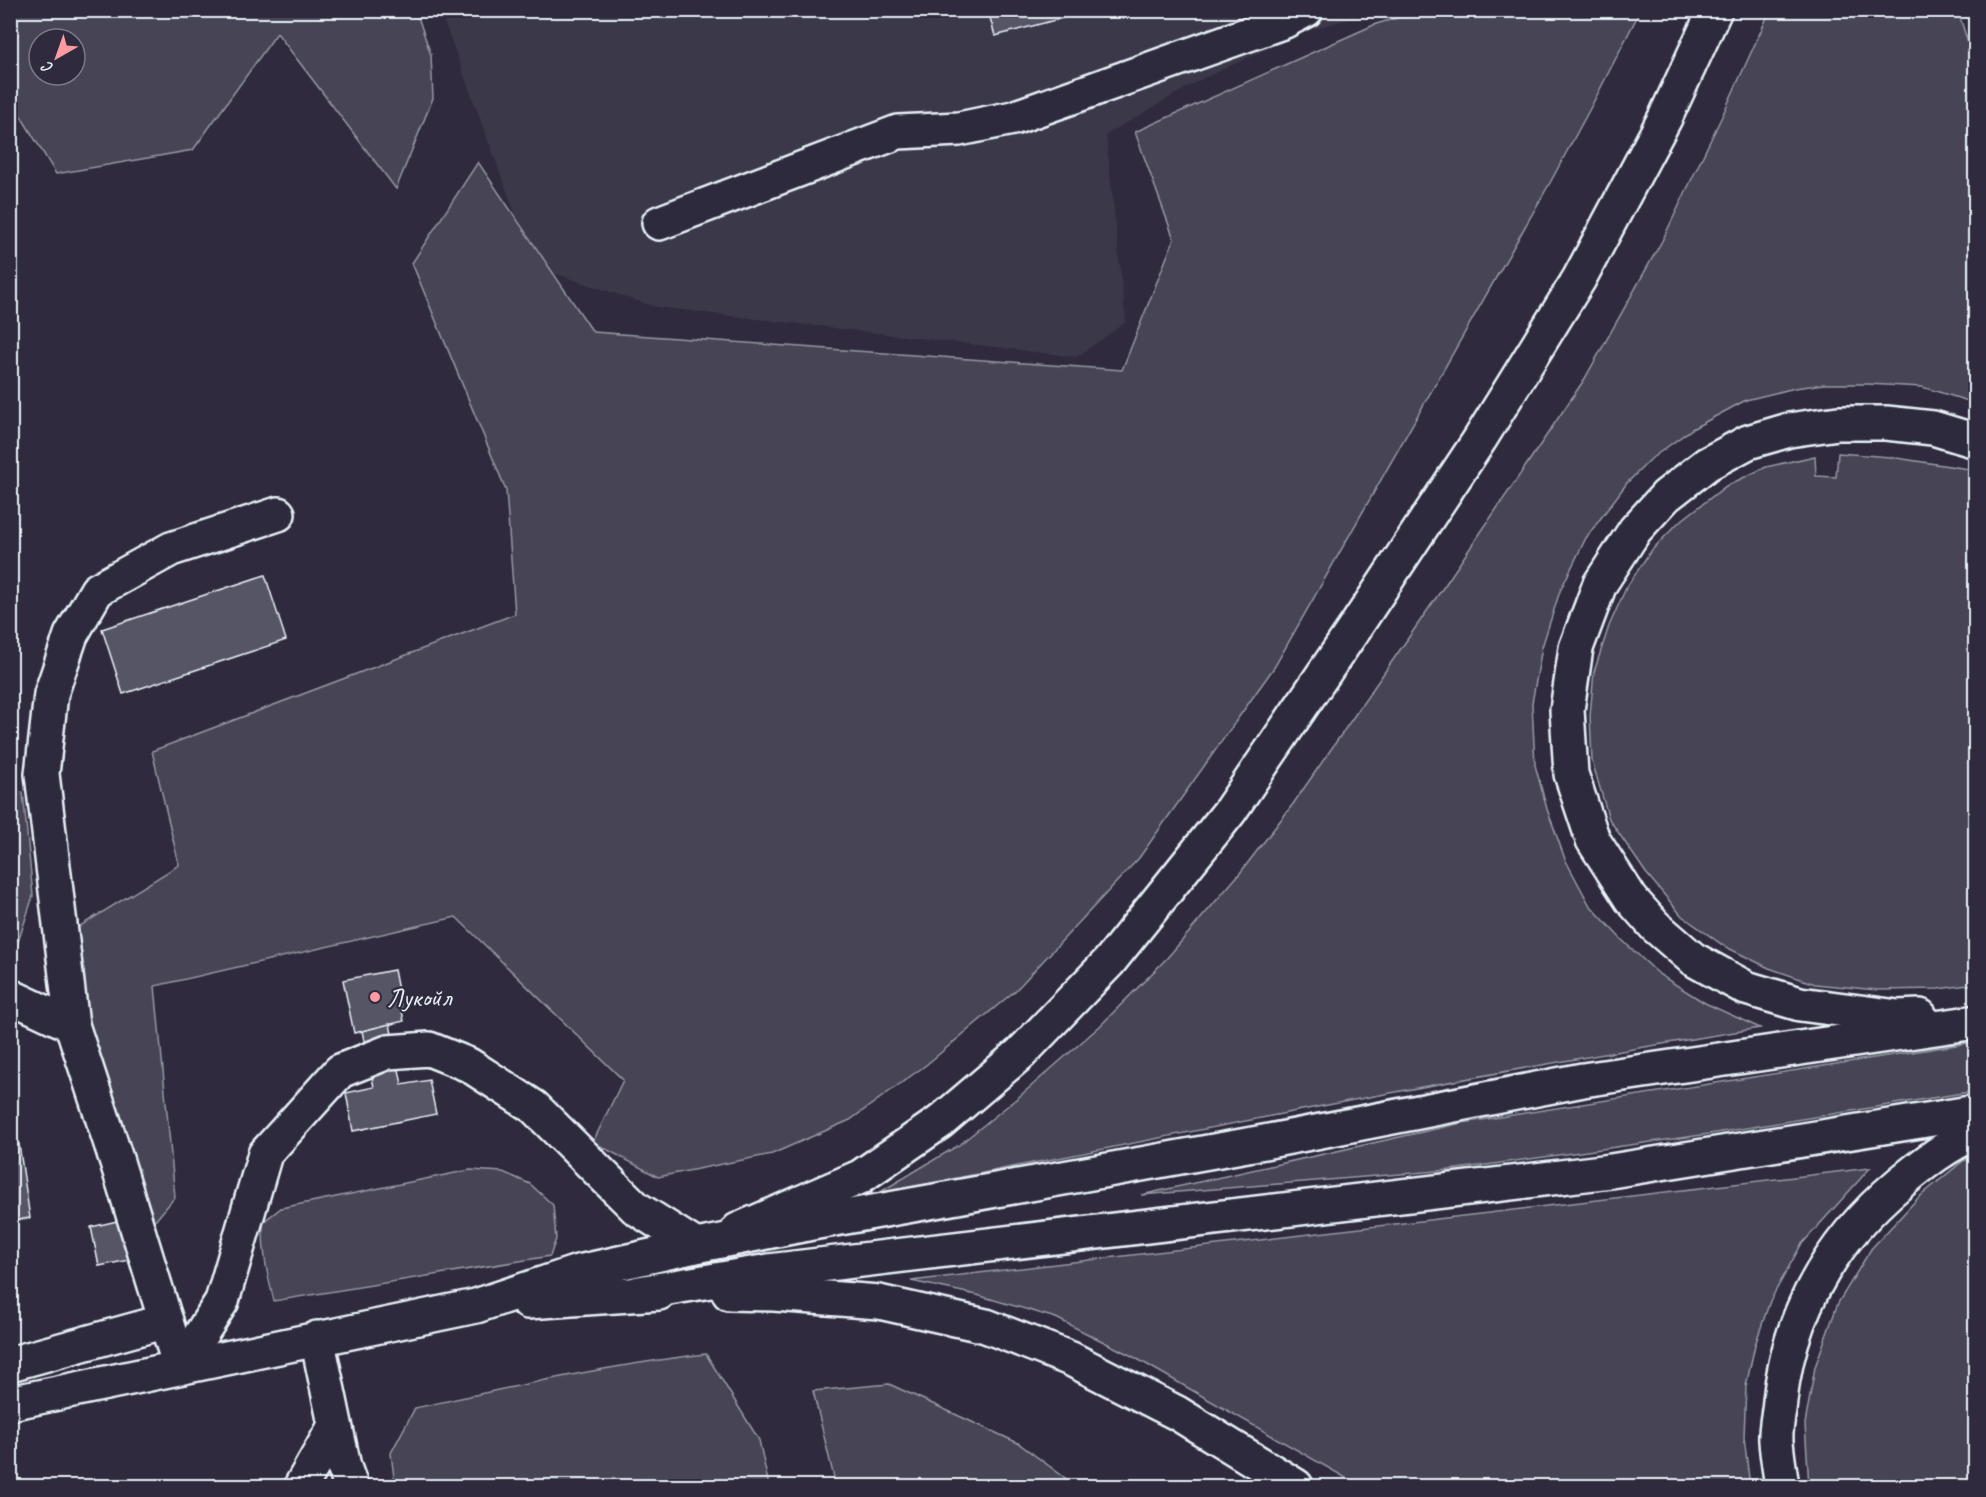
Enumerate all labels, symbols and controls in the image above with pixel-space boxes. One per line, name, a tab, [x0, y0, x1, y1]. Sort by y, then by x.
north arrow	[27, 27, 87, 87]
text: С	[37, 56, 57, 78]
place label: Лукойл	[387, 981, 453, 1014]
marker: Лукойл	[368, 990, 382, 1004]

